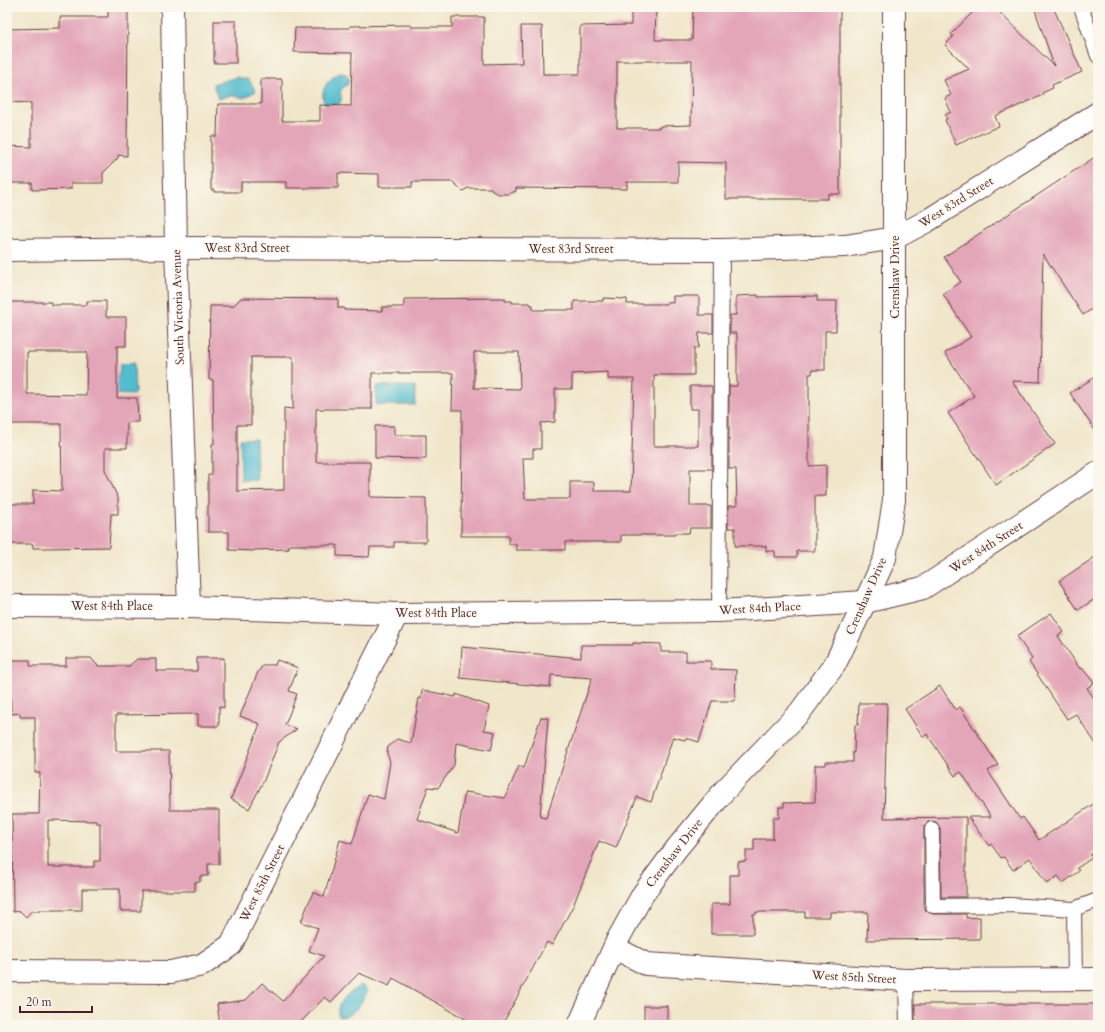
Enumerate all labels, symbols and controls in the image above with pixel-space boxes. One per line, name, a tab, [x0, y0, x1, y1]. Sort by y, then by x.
street label: West 83rd Street	[915, 173, 996, 232]
street label: Crenshaw Drive	[887, 235, 903, 319]
street label: West 83rd Street	[204, 240, 290, 256]
street label: West 83rd Street	[528, 241, 614, 257]
street label: South Victoria Avenue	[168, 249, 188, 365]
street label: West 84th Street	[945, 517, 1026, 577]
street label: Crenshaw Drive	[842, 555, 890, 637]
street label: West 84th Place	[70, 598, 153, 614]
street label: West 84th Place	[718, 598, 801, 618]
street label: West 84th Place	[394, 605, 477, 621]
street label: Crenshaw Drive	[642, 815, 706, 891]
street label: West 85th Street	[235, 842, 288, 925]
street label: West 85th Street	[810, 967, 897, 987]
scale bar	[20, 988, 92, 1014]
text: 20 m	[26, 994, 53, 1010]

